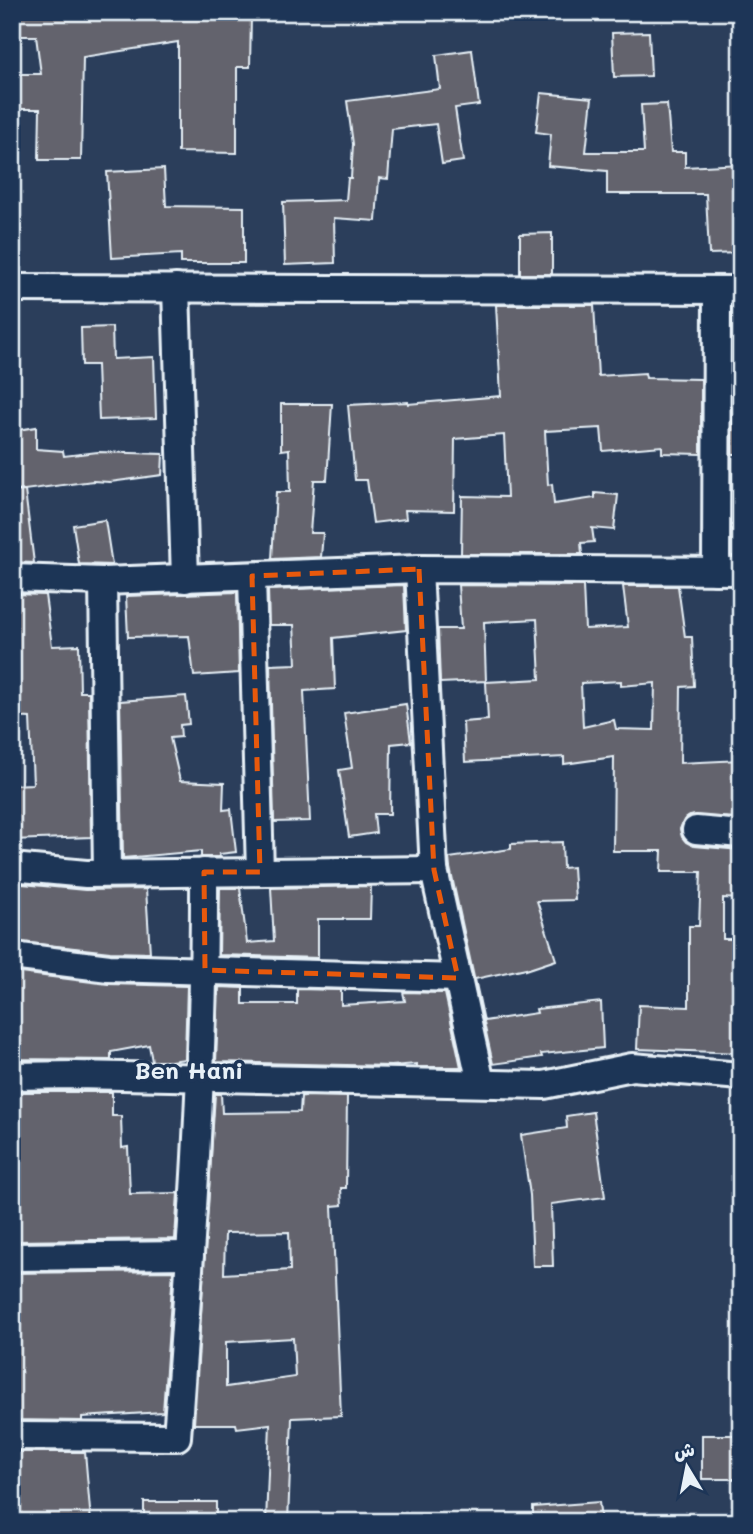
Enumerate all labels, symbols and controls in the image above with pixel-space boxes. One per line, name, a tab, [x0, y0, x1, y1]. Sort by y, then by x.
district label: Ben Hani	[135, 1054, 243, 1085]
north arrow	[652, 1432, 722, 1502]
text: ش	[671, 1436, 697, 1464]

